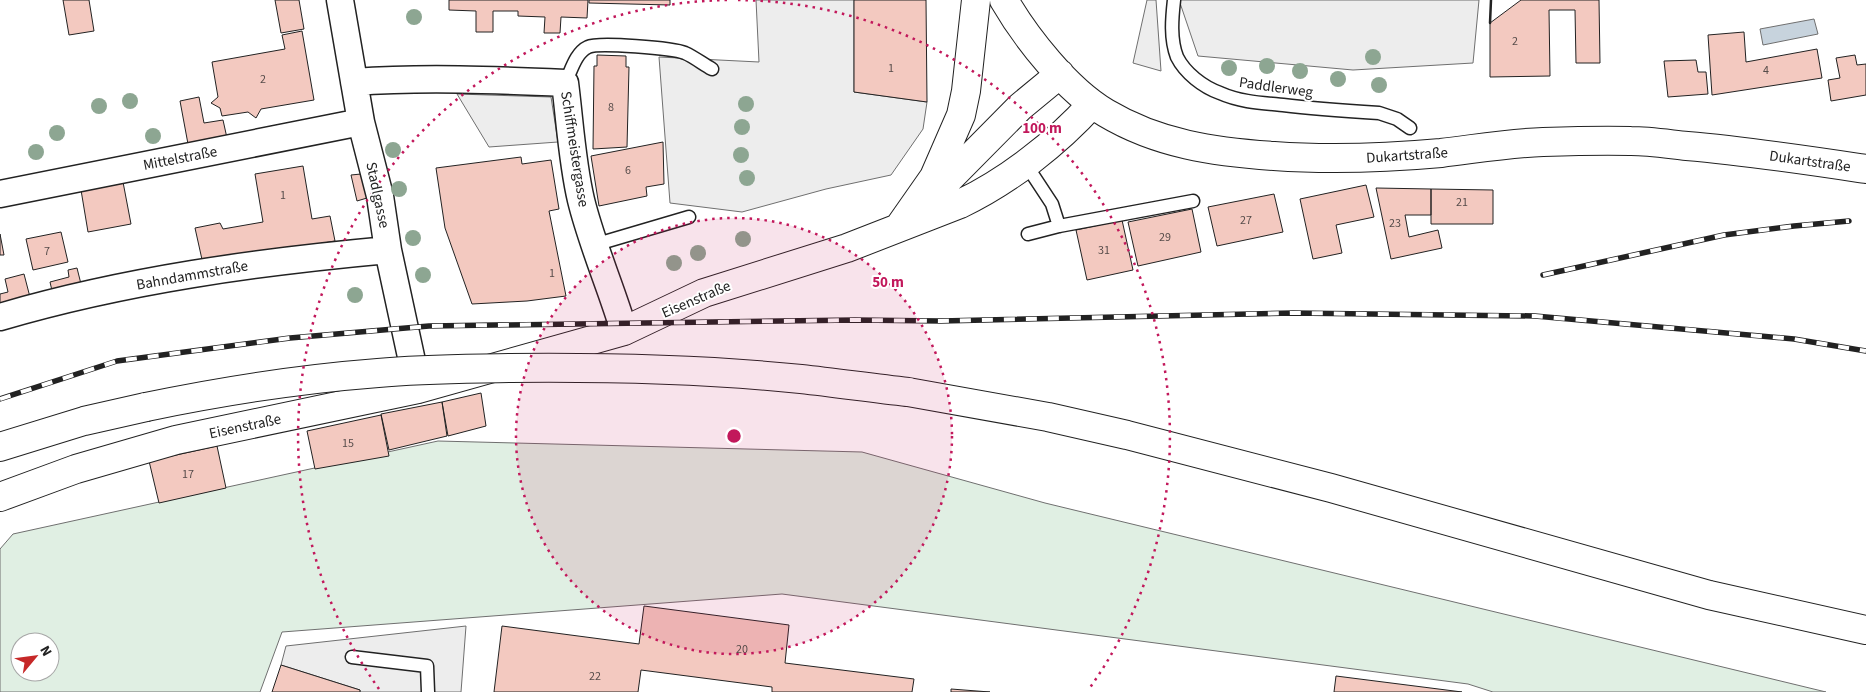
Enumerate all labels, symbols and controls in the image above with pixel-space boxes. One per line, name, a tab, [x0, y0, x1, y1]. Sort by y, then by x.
house number: 2	[1512, 33, 1518, 50]
house number: 1	[888, 60, 894, 77]
house number: 4	[1763, 62, 1769, 79]
house number: 2	[260, 71, 266, 88]
street label: Paddlerweg	[1238, 72, 1315, 103]
street label: Schiffmeistergasse	[555, 90, 594, 209]
house number: 8	[608, 99, 614, 116]
text: 100 m	[1022, 118, 1062, 139]
street label: Mittelstraße	[141, 141, 219, 176]
street label: Dukartstraße	[1365, 142, 1449, 169]
street label: Dukartstraße	[1768, 145, 1852, 178]
street label: Stadlgasse	[360, 160, 395, 230]
house number: 6	[625, 162, 631, 179]
house number: 1	[280, 187, 286, 204]
house number: 21	[1456, 194, 1468, 211]
house number: 27	[1240, 212, 1252, 229]
house number: 23	[1389, 215, 1401, 232]
house number: 29	[1159, 229, 1171, 246]
house number: 31	[1098, 242, 1110, 259]
house number: 7	[44, 243, 50, 260]
street label: Bahndammstraße	[135, 255, 250, 296]
house number: 1	[549, 265, 555, 282]
text: 50 m	[872, 272, 904, 293]
street label: Eisenstraße	[658, 276, 734, 323]
street label: Eisenstraße	[207, 409, 283, 444]
centre of rings	[725, 427, 743, 445]
house number: 15	[342, 435, 354, 452]
house number: 17	[182, 466, 194, 483]
north arrow	[10, 632, 60, 682]
house number: 20	[736, 641, 748, 658]
text: N	[34, 642, 56, 660]
house number: 22	[589, 668, 601, 685]

